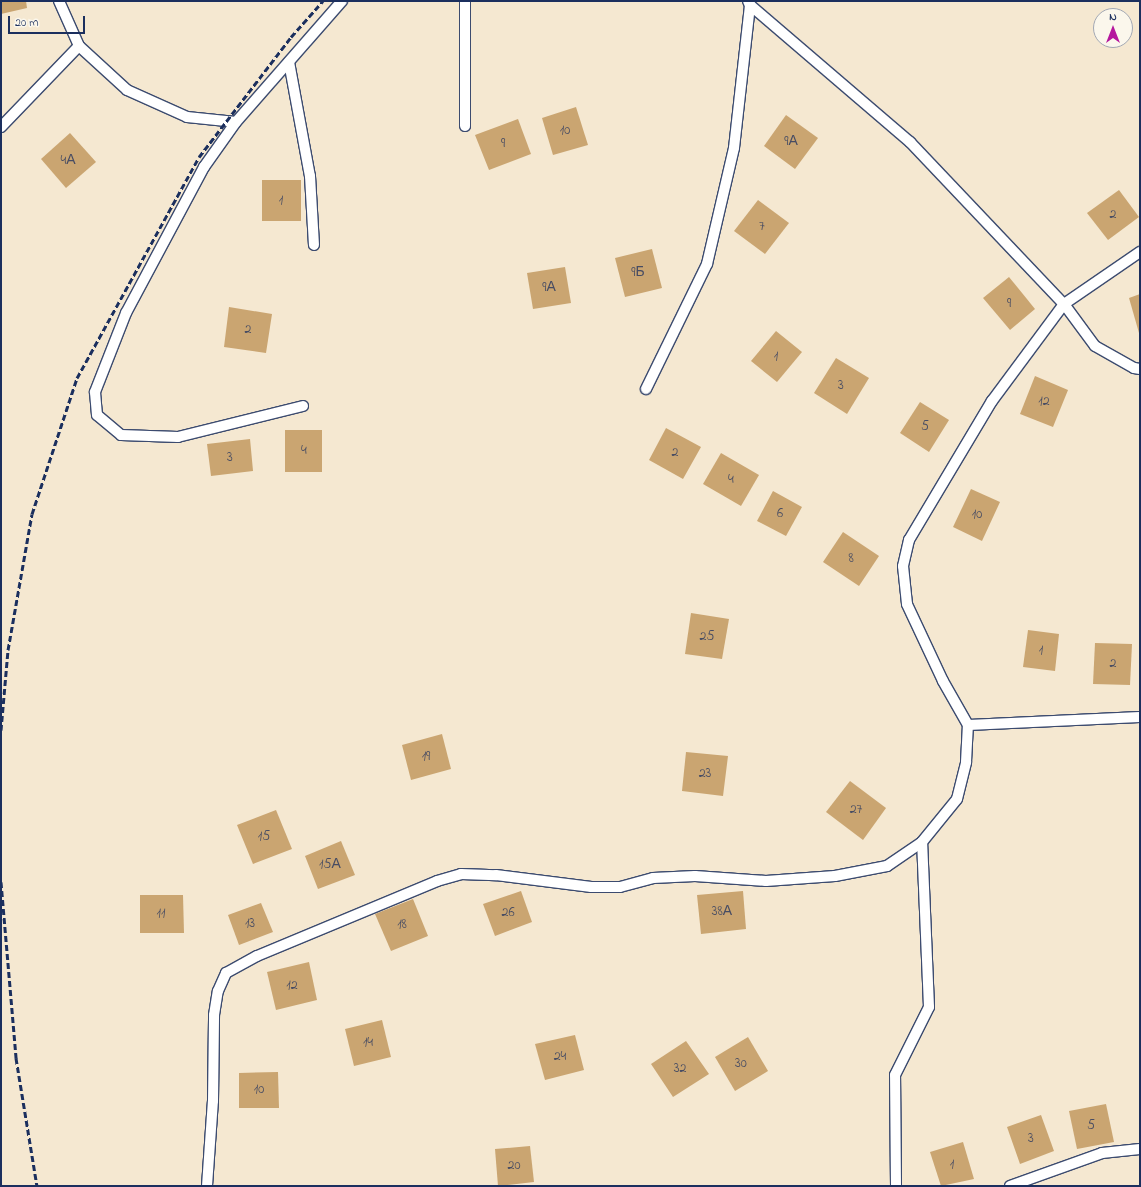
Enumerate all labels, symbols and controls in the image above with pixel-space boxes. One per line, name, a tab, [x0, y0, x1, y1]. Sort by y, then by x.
scale bar	[10, 8, 87, 34]
north arrow	[1093, 8, 1133, 48]
text: N	[1109, 9, 1117, 25]
text: 20 m	[15, 14, 38, 32]
house number: 10	[560, 123, 570, 139]
house number: 9А	[784, 134, 798, 150]
house number: 9	[501, 136, 505, 152]
house number: 4А	[60, 153, 76, 169]
house number: 1	[279, 193, 283, 209]
house number: 2	[1110, 207, 1116, 223]
house number: 7	[759, 219, 765, 235]
house number: 9Б	[631, 265, 645, 281]
house number: 9А	[542, 280, 556, 296]
house number: 9	[1007, 296, 1011, 312]
house number: 2	[245, 322, 251, 338]
house number: 1	[774, 349, 778, 365]
house number: 3	[838, 378, 844, 394]
house number: 12	[1038, 394, 1050, 410]
house number: 5	[921, 419, 929, 435]
house number: 4	[301, 443, 307, 459]
house number: 2	[672, 445, 678, 461]
house number: 3	[227, 450, 233, 466]
house number: 4	[728, 472, 734, 488]
house number: 6	[777, 506, 783, 522]
house number: 10	[972, 507, 982, 523]
house number: 8	[848, 551, 854, 567]
house number: 25	[700, 629, 714, 645]
house number: 1	[1039, 643, 1043, 659]
house number: 2	[1110, 656, 1116, 672]
house number: 19	[422, 749, 430, 765]
house number: 23	[699, 766, 711, 782]
house number: 27	[850, 802, 862, 818]
house number: 15	[258, 829, 270, 845]
house number: 15А	[319, 857, 341, 873]
house number: 38А	[712, 904, 732, 920]
house number: 26	[501, 905, 515, 921]
house number: 11	[157, 906, 165, 922]
house number: 13	[245, 916, 255, 932]
house number: 18	[397, 917, 407, 933]
house number: 12	[286, 978, 298, 994]
house number: 14	[363, 1035, 373, 1051]
house number: 24	[554, 1049, 566, 1065]
house number: 30	[735, 1056, 747, 1072]
house number: 32	[674, 1061, 686, 1077]
house number: 10	[254, 1082, 264, 1098]
house number: 5	[1087, 1118, 1095, 1134]
house number: 3	[1028, 1131, 1034, 1147]
house number: 1	[950, 1157, 954, 1173]
house number: 20	[507, 1158, 521, 1174]

